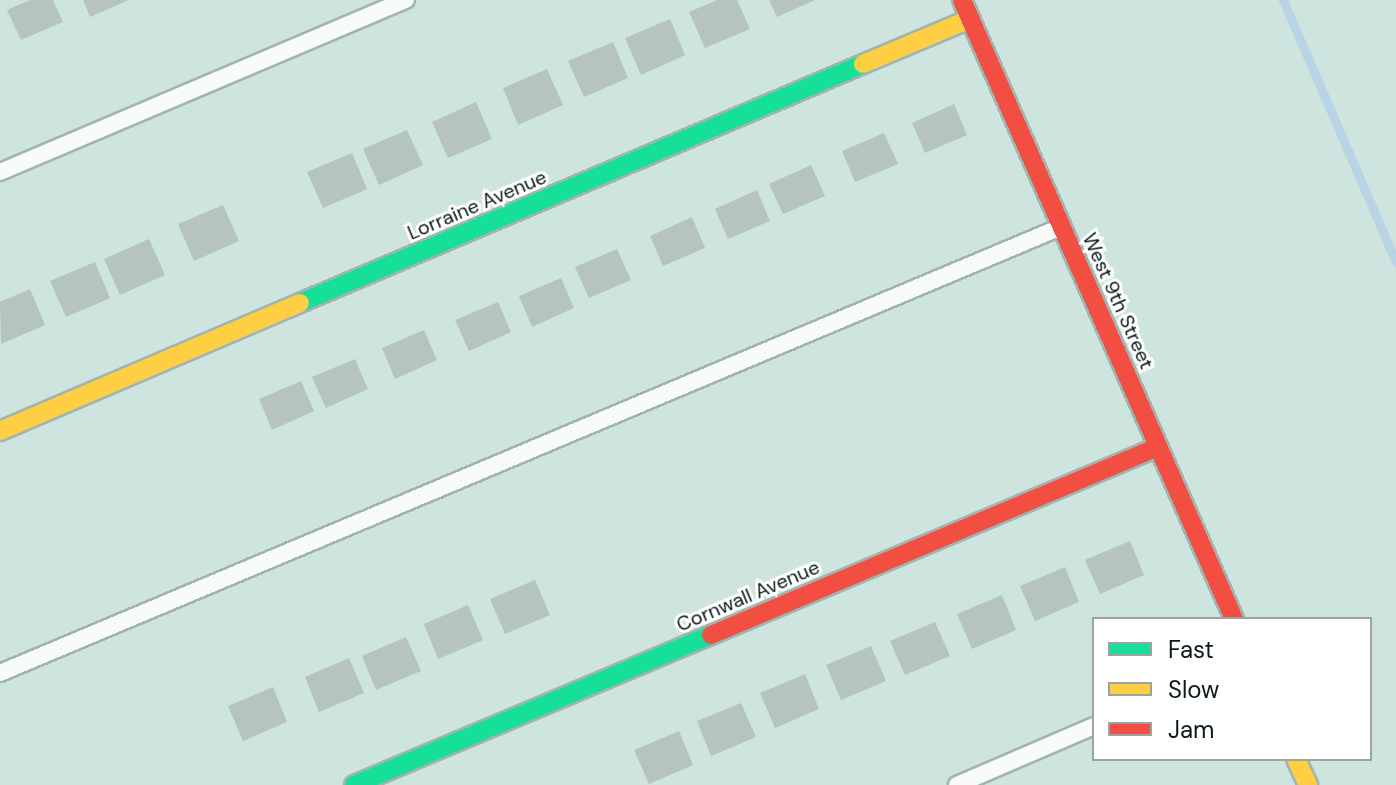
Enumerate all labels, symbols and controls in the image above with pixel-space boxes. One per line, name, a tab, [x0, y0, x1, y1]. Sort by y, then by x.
street label: Lorraine Avenue	[404, 165, 550, 245]
street label: West 9th Street	[1077, 229, 1159, 373]
street label: Cornwall Avenue	[673, 555, 823, 637]
legend	[1092, 617, 1372, 761]
text: Fast	[1168, 634, 1214, 665]
text: Slow	[1168, 674, 1219, 705]
text: Jam	[1168, 714, 1214, 745]

